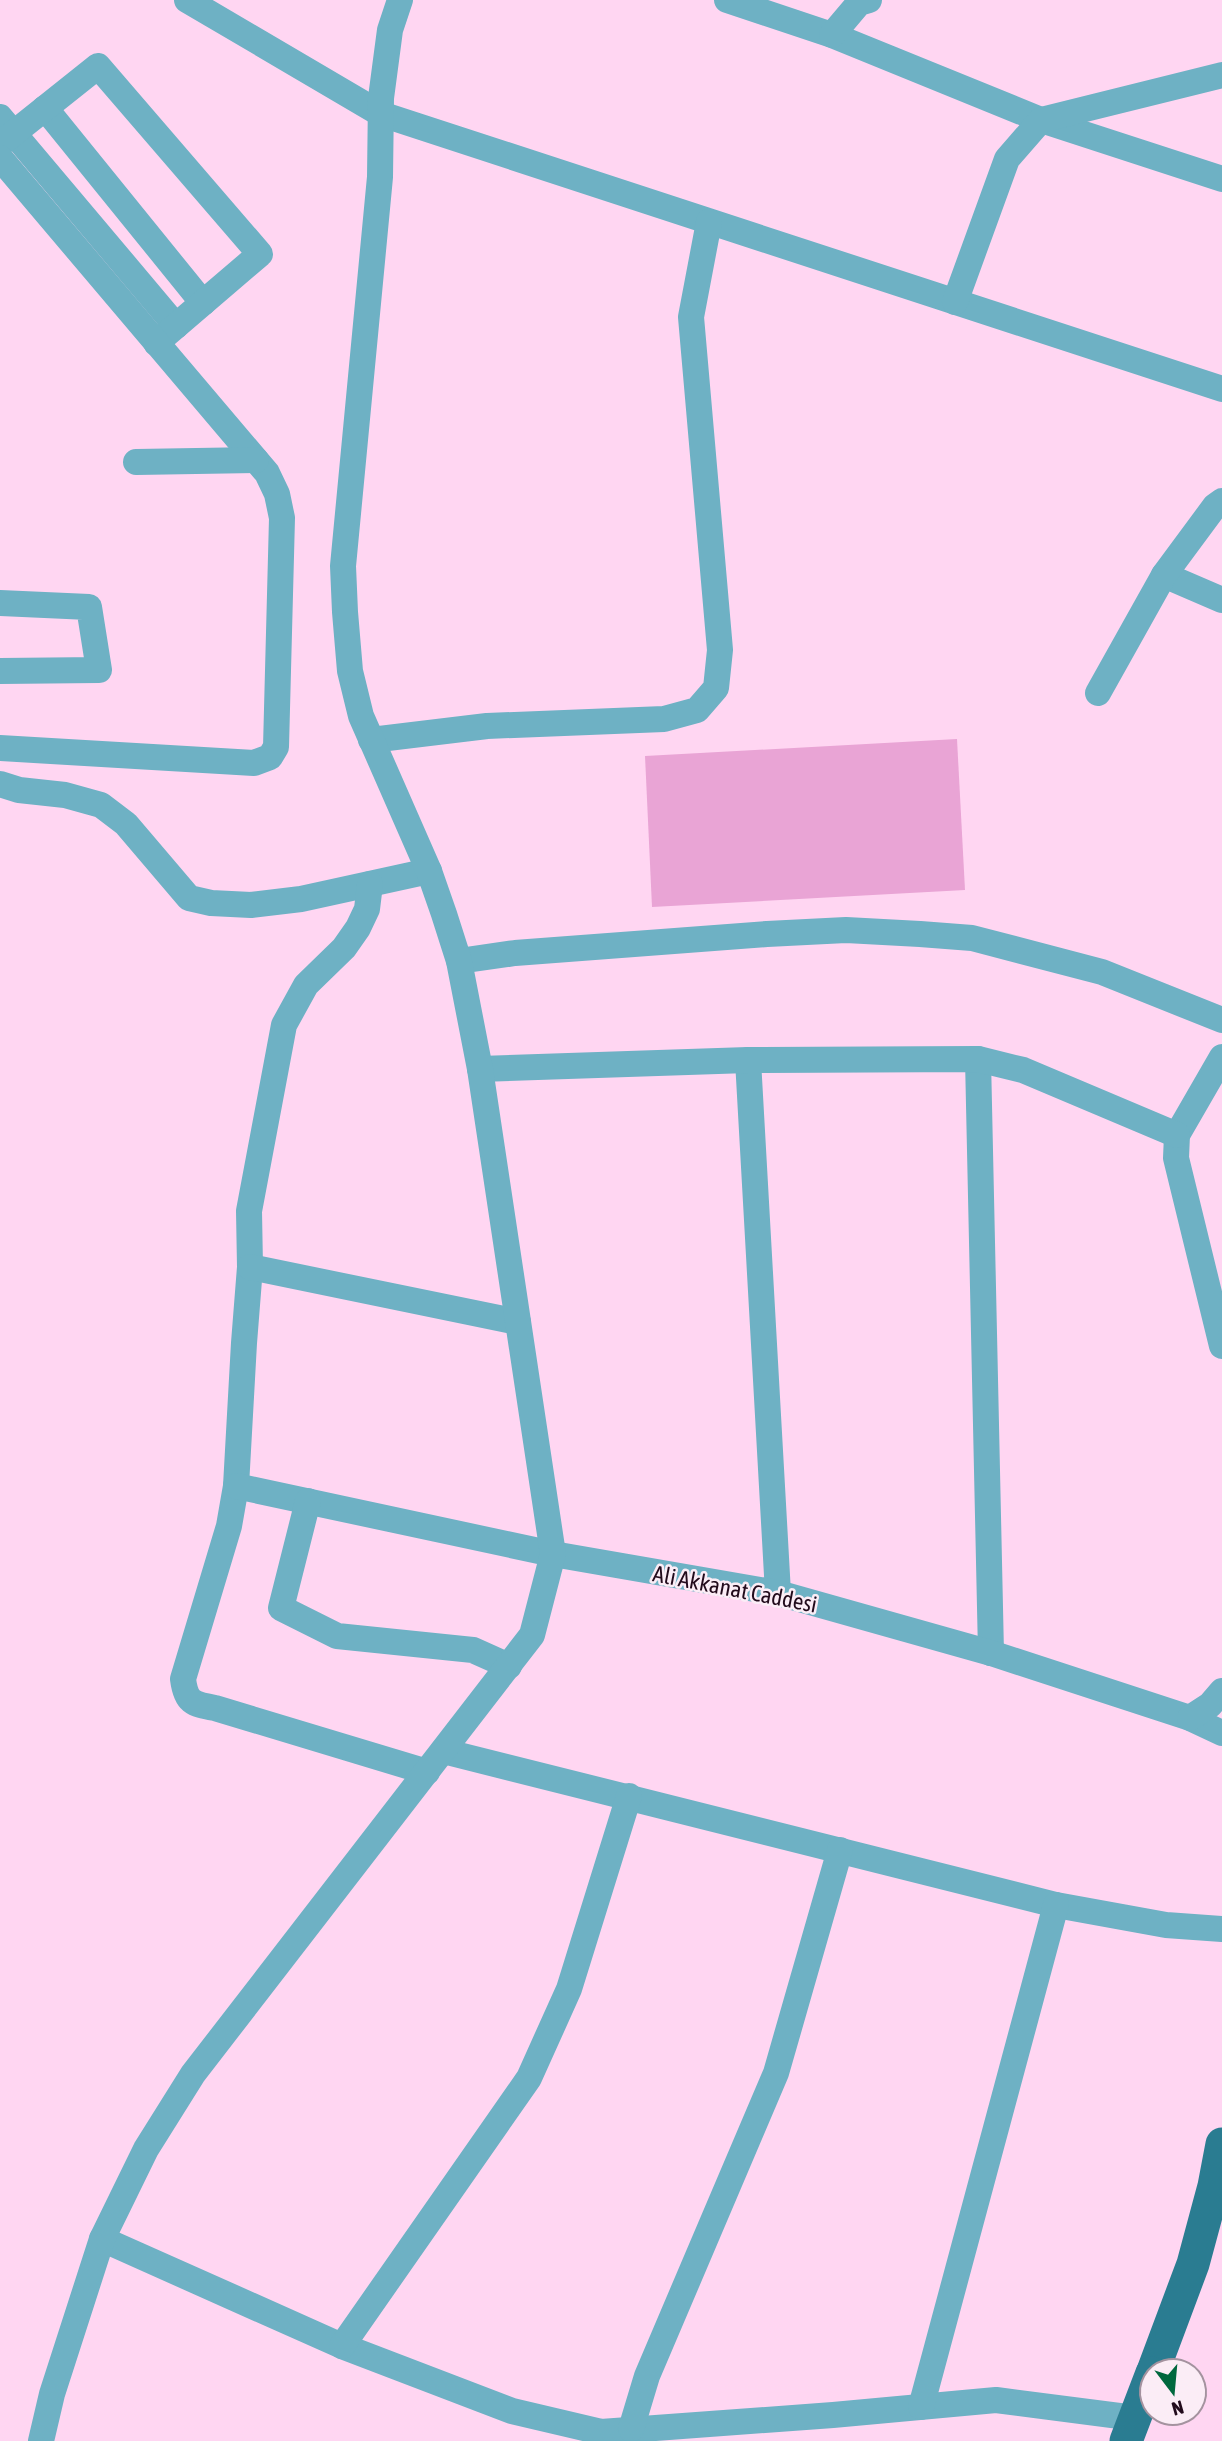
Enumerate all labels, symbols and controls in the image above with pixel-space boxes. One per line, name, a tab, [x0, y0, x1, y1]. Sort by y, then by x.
street label: Ali Akkanat Caddesi	[651, 1560, 819, 1618]
north arrow	[1138, 2357, 1208, 2427]
text: N	[1169, 2396, 1186, 2420]

